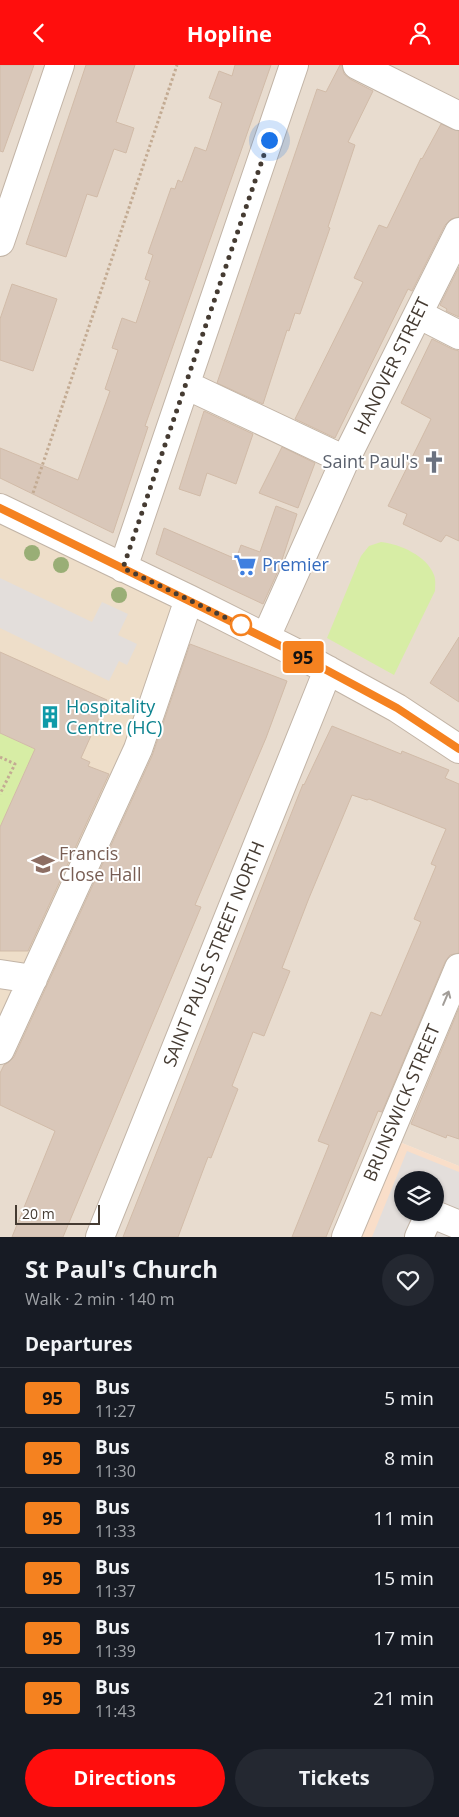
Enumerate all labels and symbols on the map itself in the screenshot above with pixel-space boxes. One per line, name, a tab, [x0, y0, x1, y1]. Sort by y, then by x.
your location	[257, 128, 282, 153]
street label: HANOVER STREET	[348, 293, 435, 438]
place label: Saint Paul's	[323, 449, 418, 473]
church icon: Saint Paul's	[421, 449, 447, 475]
supermarket icon: Premier	[232, 552, 258, 578]
place label: Premier	[262, 552, 330, 576]
unlabelled marker	[230, 614, 252, 636]
line badge: 95	[280, 641, 326, 673]
place label: Hospitality Centre (HC)	[66, 694, 162, 739]
building icon: Hospitality Centre (HC)	[37, 704, 63, 730]
street label: SAINT PAULS STREET NORTH	[157, 837, 269, 1070]
place label: Francis Close Hall	[59, 841, 141, 886]
school or university icon: Francis Close Hall	[30, 851, 56, 877]
one-way arrow	[442, 991, 452, 1006]
street label: BRUNSWICK STREET	[357, 1020, 445, 1185]
scale bar	[15, 1202, 100, 1225]

